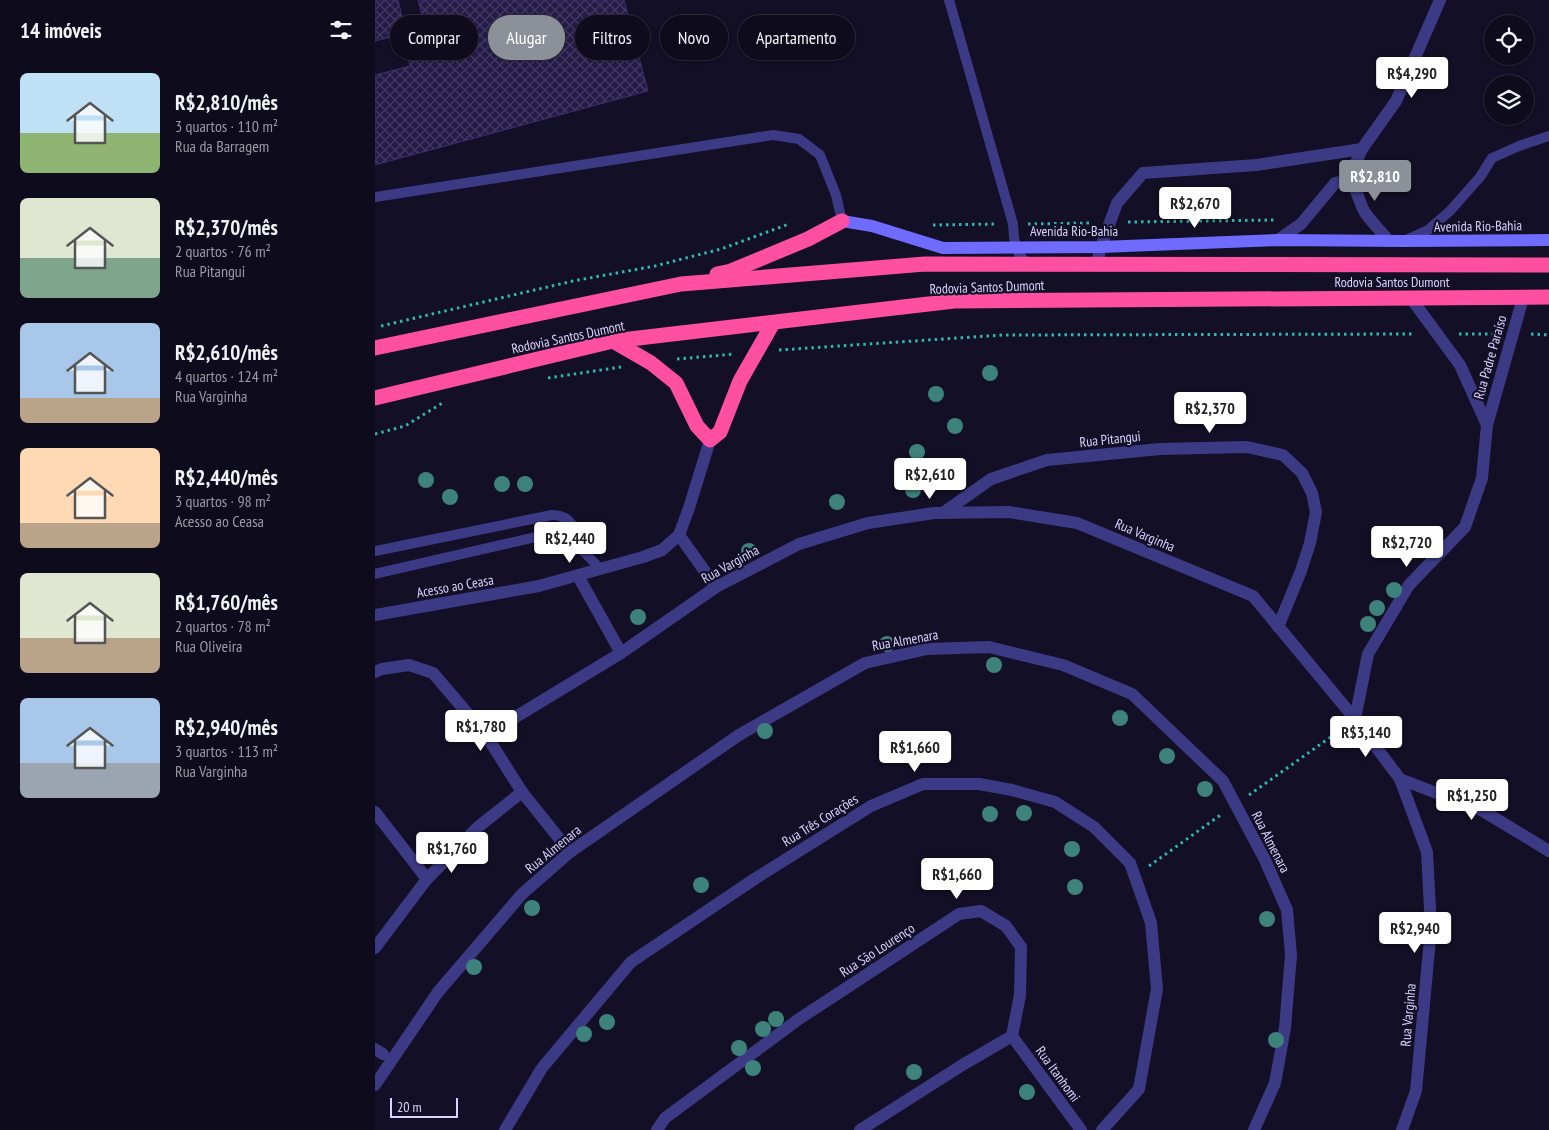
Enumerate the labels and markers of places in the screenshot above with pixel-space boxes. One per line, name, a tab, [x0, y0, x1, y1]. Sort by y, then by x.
pin: R$4,290	[1366, 56, 1458, 99]
pin: R$2,810	[1329, 160, 1421, 202]
pin: R$2,670	[1149, 186, 1241, 229]
pin: R$2,370	[1164, 392, 1256, 434]
pin: R$2,610	[884, 458, 976, 500]
pin: R$2,440	[524, 522, 616, 564]
pin: R$2,720	[1361, 526, 1453, 568]
pin: R$1,780	[435, 710, 527, 752]
pin: R$3,140	[1320, 716, 1412, 758]
pin: R$1,660	[869, 730, 961, 773]
pin: R$1,250	[1426, 778, 1518, 821]
pin: R$1,760	[406, 832, 498, 874]
pin: R$1,660	[911, 858, 1003, 900]
pin: R$2,940	[1369, 912, 1461, 954]

